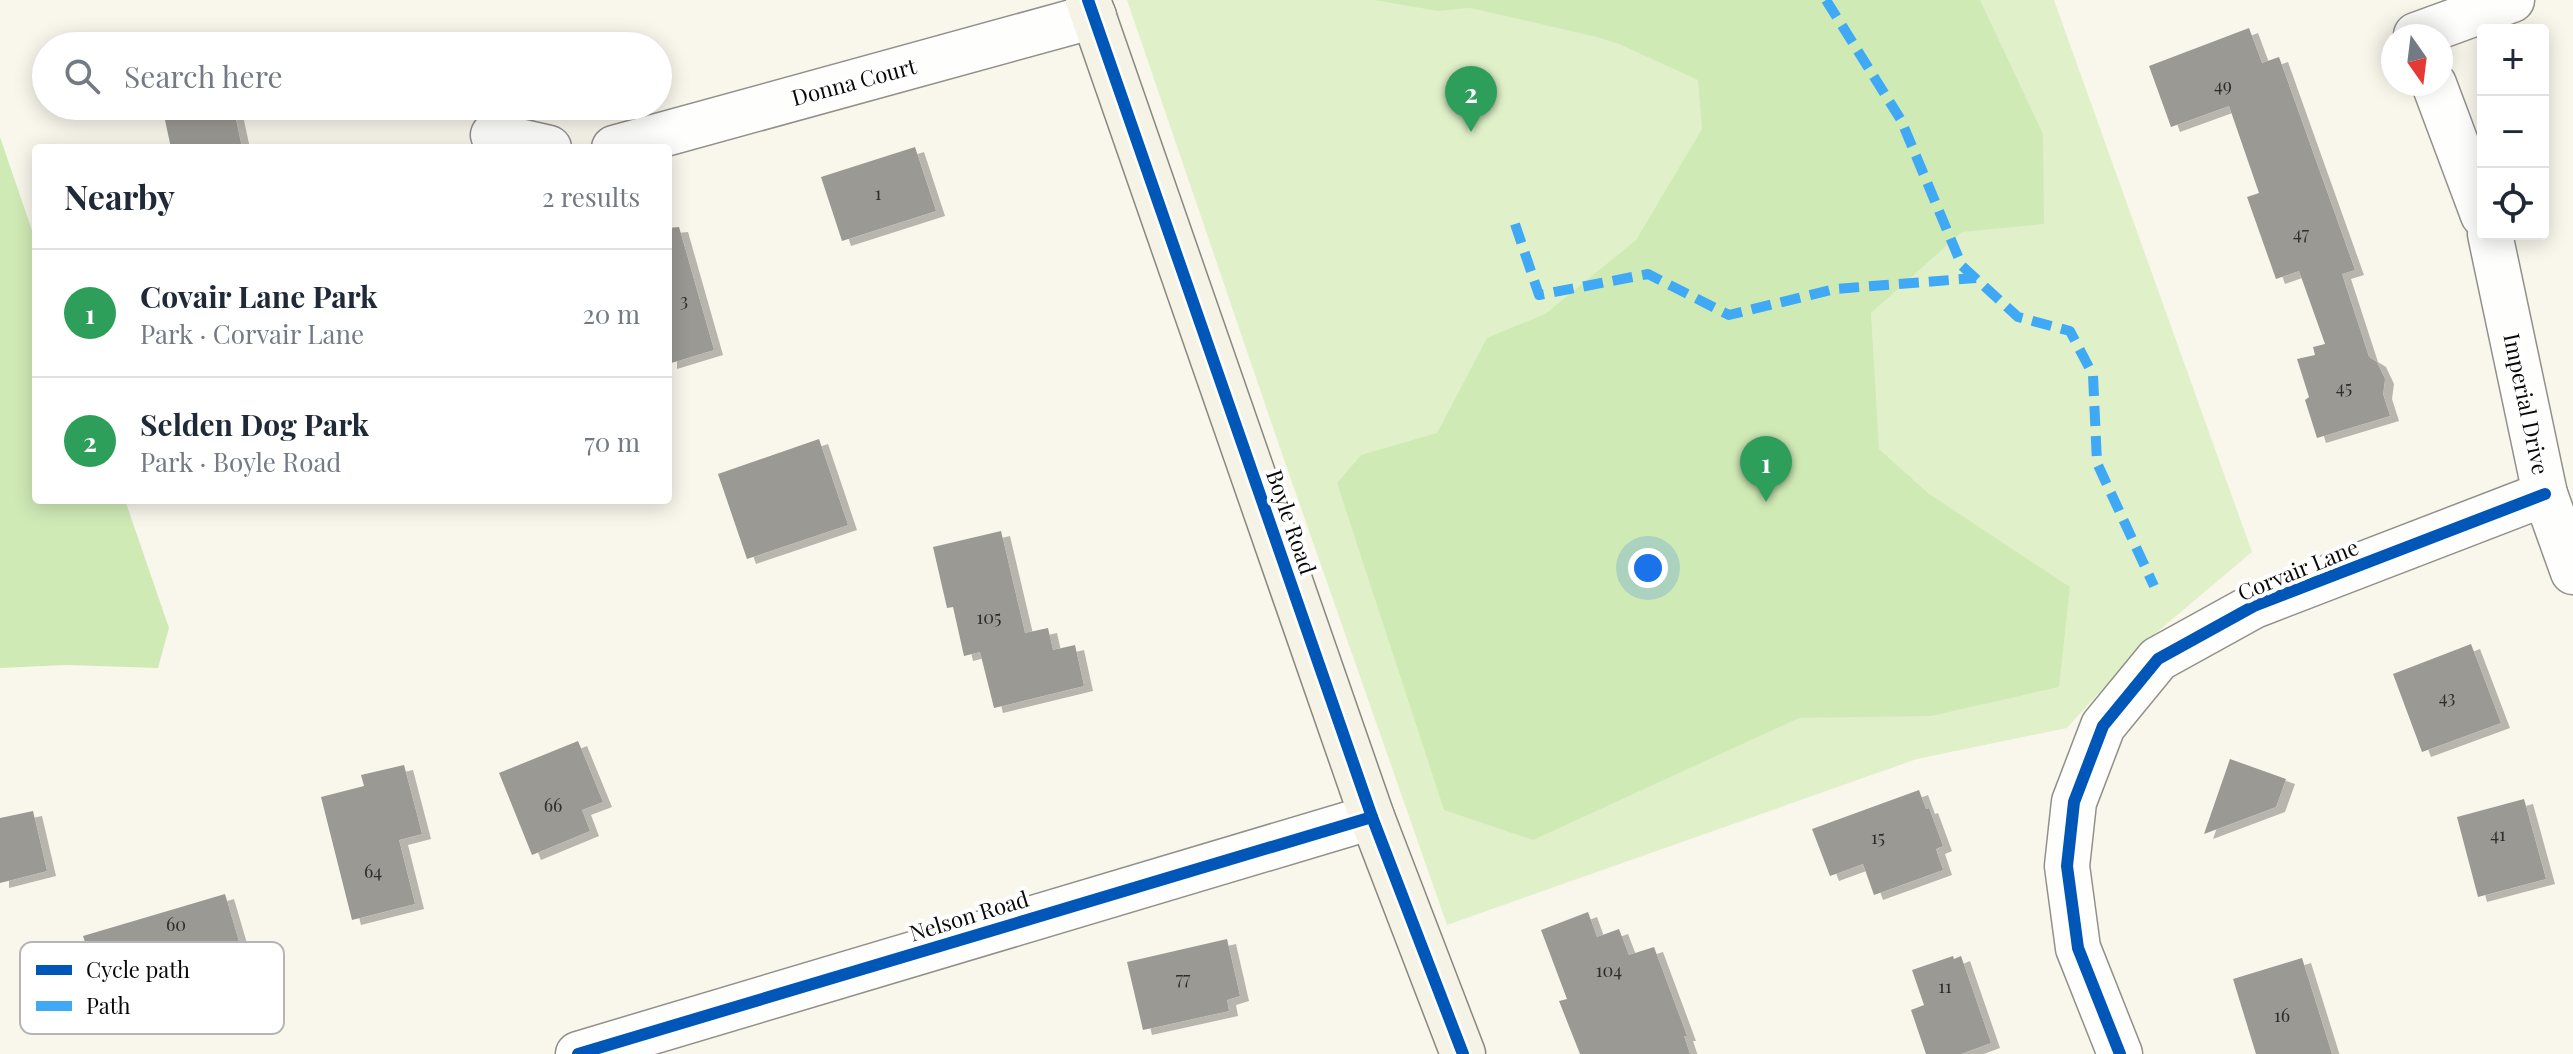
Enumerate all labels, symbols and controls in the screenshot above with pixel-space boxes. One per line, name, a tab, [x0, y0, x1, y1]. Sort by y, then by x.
north arrow	[2381, 24, 2453, 96]
map controls	[2477, 24, 2549, 240]
button: +	[2477, 24, 2549, 96]
search box	[32, 32, 672, 120]
street label: Donna Court	[788, 50, 921, 112]
icon: search	[60, 54, 104, 98]
text: Search here	[124, 56, 283, 96]
pin: 2	[1445, 66, 1497, 132]
house number: 49	[2214, 73, 2232, 97]
button: −	[2477, 96, 2549, 168]
button: locate	[2477, 168, 2549, 240]
text: Nearby	[64, 173, 175, 219]
text: 2 results	[542, 179, 640, 214]
house number: 1	[875, 181, 882, 205]
house number: 47	[2293, 221, 2310, 245]
text: Covair Lane Park	[140, 276, 378, 316]
house number: 3	[680, 288, 688, 312]
text: 1	[85, 296, 95, 331]
text: 20 m	[582, 296, 640, 331]
text: Park · Corvair Lane	[140, 316, 364, 351]
street label: Imperial Drive	[2497, 330, 2557, 477]
house number: 45	[2336, 375, 2352, 399]
text: Selden Dog Park	[140, 404, 369, 444]
text: 2	[83, 424, 97, 459]
text: 70 m	[584, 424, 640, 459]
pin: 1	[1740, 436, 1792, 502]
text: Park · Boyle Road	[140, 444, 341, 479]
street label: Boyle Road	[1260, 465, 1324, 578]
street label: Corvair Lane	[2233, 531, 2363, 607]
your location	[1628, 548, 1668, 588]
house number: 105	[977, 605, 1001, 629]
house number: 43	[2439, 685, 2455, 709]
house number: 66	[544, 793, 562, 817]
house number: 41	[2490, 822, 2506, 846]
house number: 15	[1871, 825, 1885, 849]
house number: 64	[364, 859, 382, 883]
street label: Nelson Road	[905, 883, 1032, 947]
house number: 60	[166, 912, 186, 936]
legend	[20, 942, 284, 1034]
text: Cycle path	[86, 954, 190, 984]
house number: 104	[1596, 958, 1622, 982]
house number: 77	[1176, 966, 1191, 990]
house number: 11	[1938, 974, 1952, 998]
text: Path	[86, 990, 130, 1020]
house number: 16	[2274, 1003, 2290, 1027]

